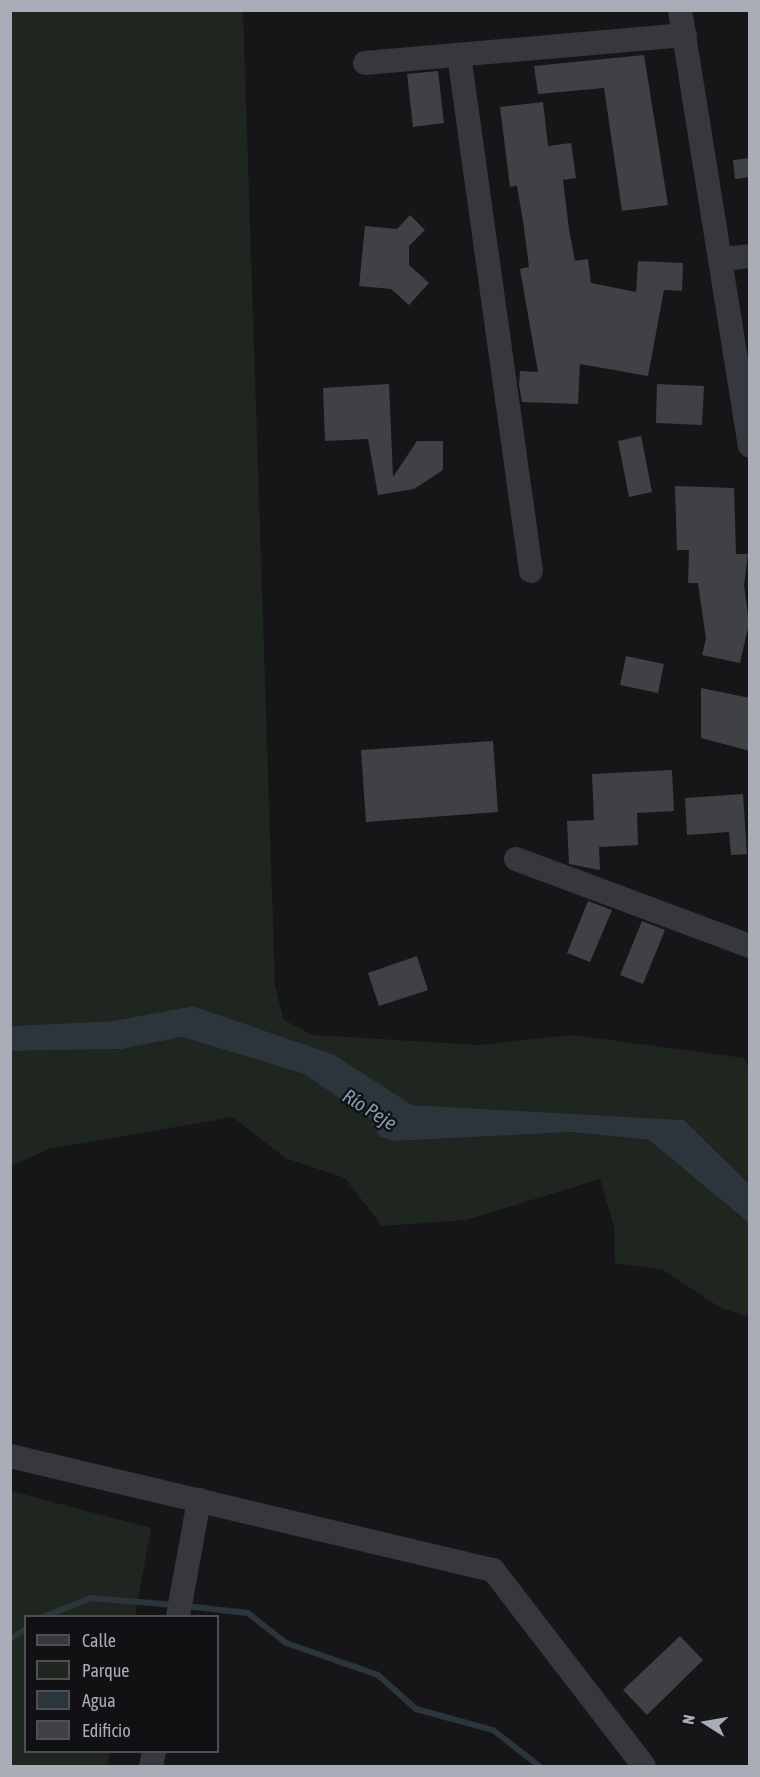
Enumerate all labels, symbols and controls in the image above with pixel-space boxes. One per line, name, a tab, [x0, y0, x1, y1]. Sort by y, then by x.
water label: Río Peje	[339, 1083, 401, 1135]
legend	[24, 1615, 219, 1753]
text: Calle	[82, 1630, 116, 1651]
text: Parque	[82, 1660, 130, 1681]
text: Agua	[82, 1690, 116, 1711]
north arrow	[676, 1693, 736, 1753]
text: N	[679, 1713, 698, 1726]
text: Edificio	[82, 1720, 131, 1741]

